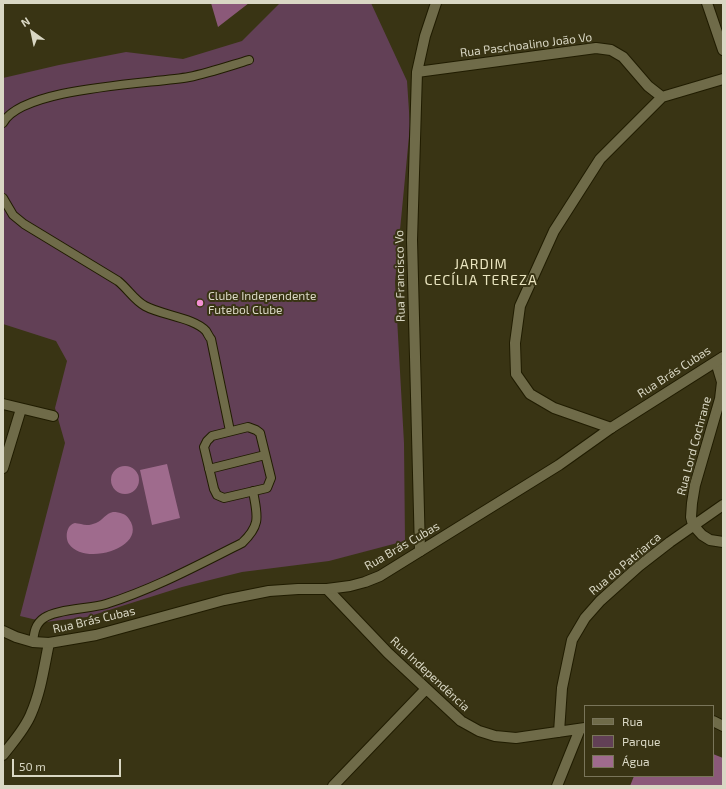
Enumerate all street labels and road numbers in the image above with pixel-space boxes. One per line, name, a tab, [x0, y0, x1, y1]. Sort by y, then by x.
street label: Rua Paschoalino João Vo	[459, 30, 593, 60]
street label: Rua Francisco Vo	[392, 230, 408, 322]
street label: Rua Brás Cubas	[635, 343, 713, 401]
street label: Rua Lord Cochrane	[674, 395, 714, 497]
street label: Rua Brás Cubas	[362, 519, 442, 573]
street label: Rua do Patriarca	[586, 530, 664, 598]
street label: Rua Brás Cubas	[51, 603, 137, 637]
street label: Rua Independência	[387, 634, 473, 714]

